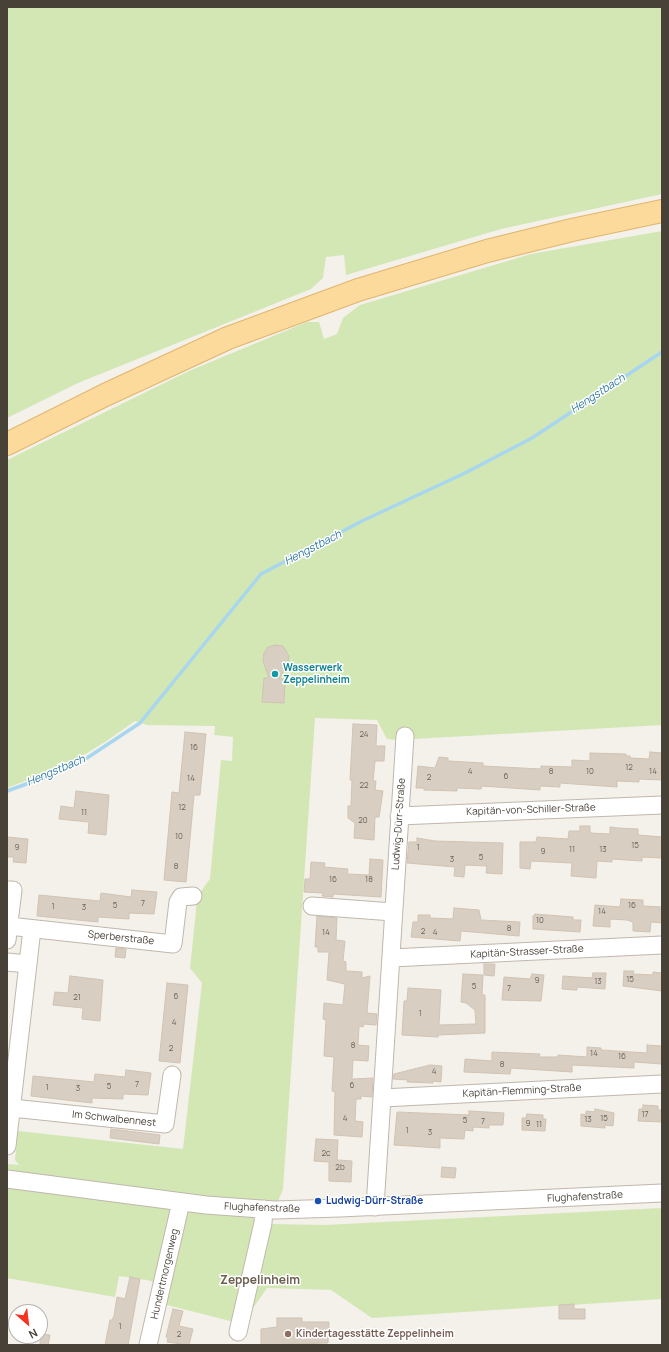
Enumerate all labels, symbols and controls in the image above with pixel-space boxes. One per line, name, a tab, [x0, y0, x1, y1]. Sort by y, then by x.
water label: Hengstbach	[568, 372, 628, 416]
water label: Hengstbach	[282, 528, 344, 568]
place label: Wasserwerk Zeppelinheim	[283, 662, 350, 686]
marker: Wasserwerk Zeppelinheim	[270, 669, 280, 679]
house number: 24	[359, 730, 369, 740]
house number: 16	[190, 743, 198, 753]
water label: Hengstbach	[25, 753, 87, 789]
house number: 12	[625, 763, 633, 773]
house number: 4	[468, 767, 472, 777]
house number: 8	[549, 767, 553, 777]
house number: 10	[586, 767, 594, 777]
house number: 14	[649, 767, 657, 777]
house number: 6	[504, 772, 508, 782]
house number: 2	[427, 773, 431, 783]
house number: 14	[187, 774, 195, 784]
street label: Ludwig-Dürr-Straße	[390, 778, 408, 870]
house number: 22	[359, 781, 369, 791]
street label: Kapitän-von-Schiller-Straße	[466, 802, 596, 818]
house number: 12	[178, 803, 186, 813]
house number: 11	[81, 808, 87, 818]
house number: 20	[358, 816, 368, 826]
house number: 10	[175, 832, 183, 842]
house number: 15	[631, 841, 639, 851]
house number: 9	[15, 843, 19, 853]
house number: 1	[416, 843, 420, 853]
house number: 11	[569, 845, 575, 855]
house number: 13	[599, 845, 607, 855]
house number: 9	[541, 847, 545, 857]
house number: 5	[479, 853, 483, 863]
house number: 3	[450, 855, 454, 865]
house number: 8	[174, 862, 178, 872]
house number: 16	[329, 875, 337, 885]
house number: 18	[365, 875, 373, 885]
house number: 7	[141, 899, 145, 909]
house number: 5	[113, 901, 117, 911]
house number: 16	[628, 901, 636, 911]
house number: 1	[51, 902, 55, 912]
house number: 3	[82, 903, 86, 913]
house number: 14	[598, 907, 606, 917]
house number: 10	[536, 916, 544, 926]
house number: 8	[507, 924, 511, 934]
house number: 2	[421, 927, 425, 937]
house number: 14	[322, 928, 330, 938]
house number: 4	[433, 928, 437, 938]
street label: Sperberstraße	[87, 929, 155, 947]
street label: Kapitän-Strasser-Straße	[470, 943, 584, 961]
house number: 15	[626, 975, 634, 985]
house number: 9	[535, 976, 539, 986]
house number: 13	[594, 977, 602, 987]
house number: 5	[472, 982, 476, 992]
house number: 7	[507, 984, 511, 994]
house number: 6	[174, 992, 178, 1002]
house number: 21	[73, 993, 81, 1003]
house number: 1	[418, 1009, 422, 1019]
house number: 4	[172, 1018, 176, 1028]
house number: 8	[351, 1041, 355, 1051]
house number: 2	[169, 1044, 173, 1054]
house number: 14	[590, 1049, 598, 1059]
house number: 16	[618, 1052, 626, 1062]
house number: 8	[500, 1060, 504, 1070]
house number: 4	[432, 1067, 436, 1077]
house number: 7	[135, 1080, 139, 1090]
house number: 6	[350, 1081, 354, 1091]
house number: 5	[107, 1082, 111, 1092]
street label: Kapitän-Flemming-Straße	[462, 1082, 582, 1100]
house number: 1	[45, 1083, 49, 1093]
house number: 3	[76, 1084, 80, 1094]
street label: Im Schwalbennest	[71, 1109, 157, 1129]
house number: 17	[641, 1110, 649, 1120]
house number: 4	[343, 1114, 347, 1124]
house number: 15	[600, 1114, 608, 1124]
house number: 13	[584, 1115, 592, 1125]
house number: 5	[463, 1116, 467, 1126]
house number: 7	[481, 1117, 485, 1127]
house number: 9	[526, 1119, 530, 1129]
house number: 11	[536, 1120, 542, 1130]
house number: 1	[405, 1126, 409, 1136]
house number: 3	[428, 1128, 432, 1138]
house number: 2c	[322, 1149, 330, 1159]
house number: 2b	[335, 1163, 345, 1173]
street label: Flughafenstraße	[547, 1189, 623, 1205]
place label: Ludwig-Dürr-Straße	[326, 1195, 423, 1207]
marker: Ludwig-Dürr-Straße	[313, 1196, 323, 1206]
street label: Flughafenstraße	[224, 1201, 300, 1215]
street label: Hundertmorgenweg	[149, 1228, 181, 1320]
district label: Zeppelinheim	[220, 1274, 300, 1288]
north arrow	[8, 1304, 48, 1344]
house number: 1	[118, 1322, 122, 1332]
text: N	[26, 1326, 40, 1343]
place label: Kindertagesstätte Zeppelinheim	[296, 1328, 454, 1340]
marker: Kindertagesstätte Zeppelinheim	[283, 1329, 293, 1339]
house number: 2	[177, 1330, 181, 1340]

